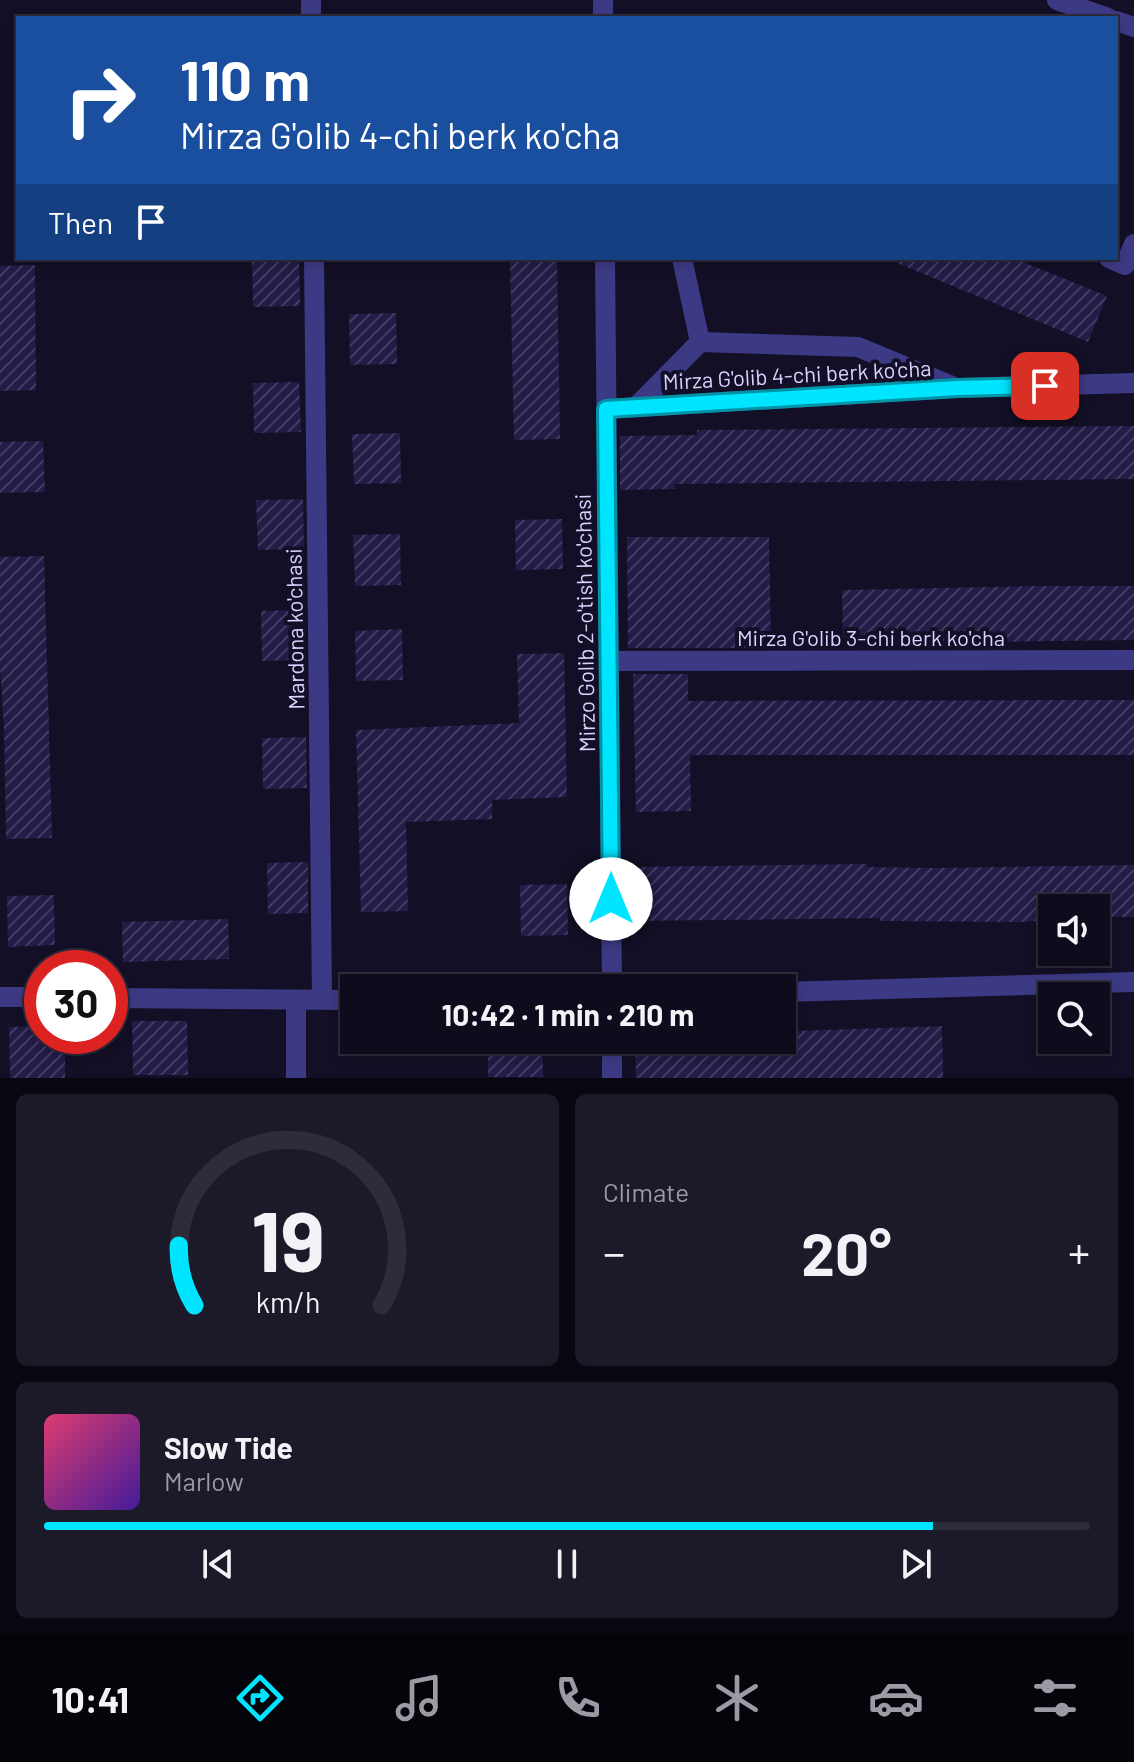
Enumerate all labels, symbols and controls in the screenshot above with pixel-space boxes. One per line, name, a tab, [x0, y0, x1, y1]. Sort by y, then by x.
text: 110 m	[180, 45, 310, 112]
icon: right	[48, 48, 152, 152]
text: Mirza G'olib 4-chi berk ko'cha	[180, 113, 620, 156]
icon: arrive	[129, 200, 173, 244]
text: Then	[48, 204, 113, 240]
pin	[1011, 352, 1079, 420]
street label: Mirza G'olib 4-chi berk ko'cha	[662, 354, 932, 394]
icon: arrive	[1023, 364, 1067, 408]
street label: Mirzo Golib 2-o'tish ko'chasi	[569, 494, 599, 752]
street label: Mardona ko'chasi	[280, 548, 308, 710]
street label: Mirza G'olib 3-chi berk ko'cha	[737, 624, 1005, 650]
position arrow	[569, 857, 653, 941]
map controls	[1038, 894, 1110, 1054]
button: sound	[1038, 894, 1110, 966]
speed limit sign: 30	[24, 950, 128, 1054]
button: search	[1038, 982, 1110, 1054]
text: 10:42 · 1 min · 210 m	[442, 996, 694, 1032]
text: Climate	[603, 1176, 689, 1207]
text: 19	[251, 1189, 324, 1289]
text: 20°	[801, 1216, 892, 1288]
text: −	[603, 1225, 625, 1278]
text: +	[1068, 1225, 1090, 1278]
text: km/h	[255, 1284, 320, 1319]
text: Slow Tide	[164, 1429, 293, 1465]
text: Marlow	[164, 1465, 244, 1496]
icon: previous	[196, 1542, 240, 1586]
icon: pause	[545, 1542, 589, 1586]
icon: next	[894, 1542, 938, 1586]
icon: directions	[232, 1670, 288, 1726]
icon: music	[391, 1670, 447, 1726]
icon: phone	[550, 1670, 606, 1726]
icon: climate	[709, 1670, 765, 1726]
icon: car	[868, 1670, 924, 1726]
icon: filters	[1027, 1670, 1083, 1726]
text: 10:41	[51, 1677, 129, 1720]

